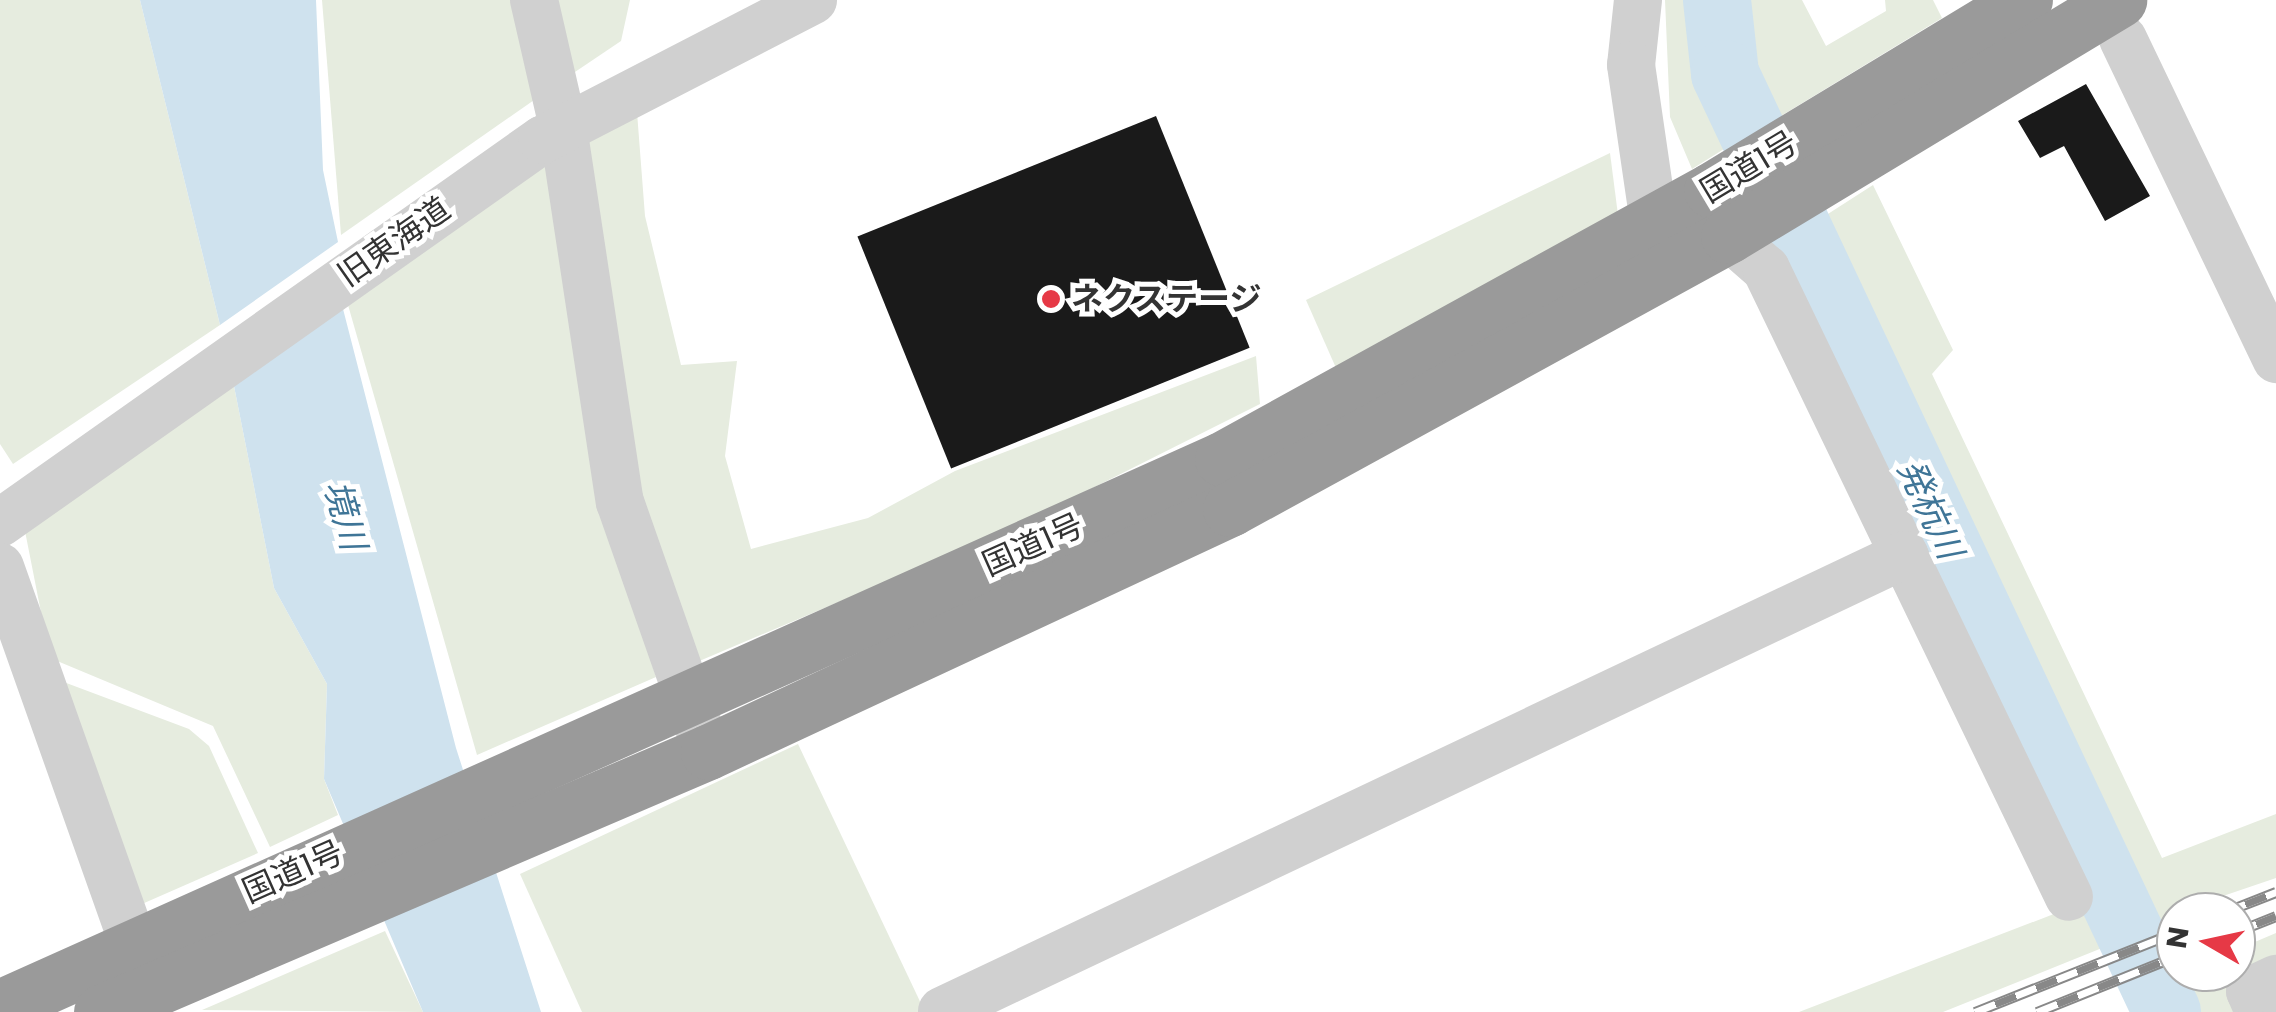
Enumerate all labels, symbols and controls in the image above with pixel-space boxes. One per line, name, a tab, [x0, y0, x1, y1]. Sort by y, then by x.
street label: 国道1号	[1694, 123, 1804, 211]
street label: 旧東海道	[331, 190, 457, 294]
place label: ネクステージ	[1071, 280, 1263, 318]
marker: ネクステージ	[1040, 288, 1062, 310]
water label: 発杭川	[1889, 453, 1971, 565]
water label: 境川	[315, 476, 375, 554]
street label: 国道1号	[977, 506, 1089, 584]
street label: 国道1号	[237, 833, 349, 911]
north arrow	[2156, 892, 2256, 992]
text: N	[2157, 924, 2199, 951]

